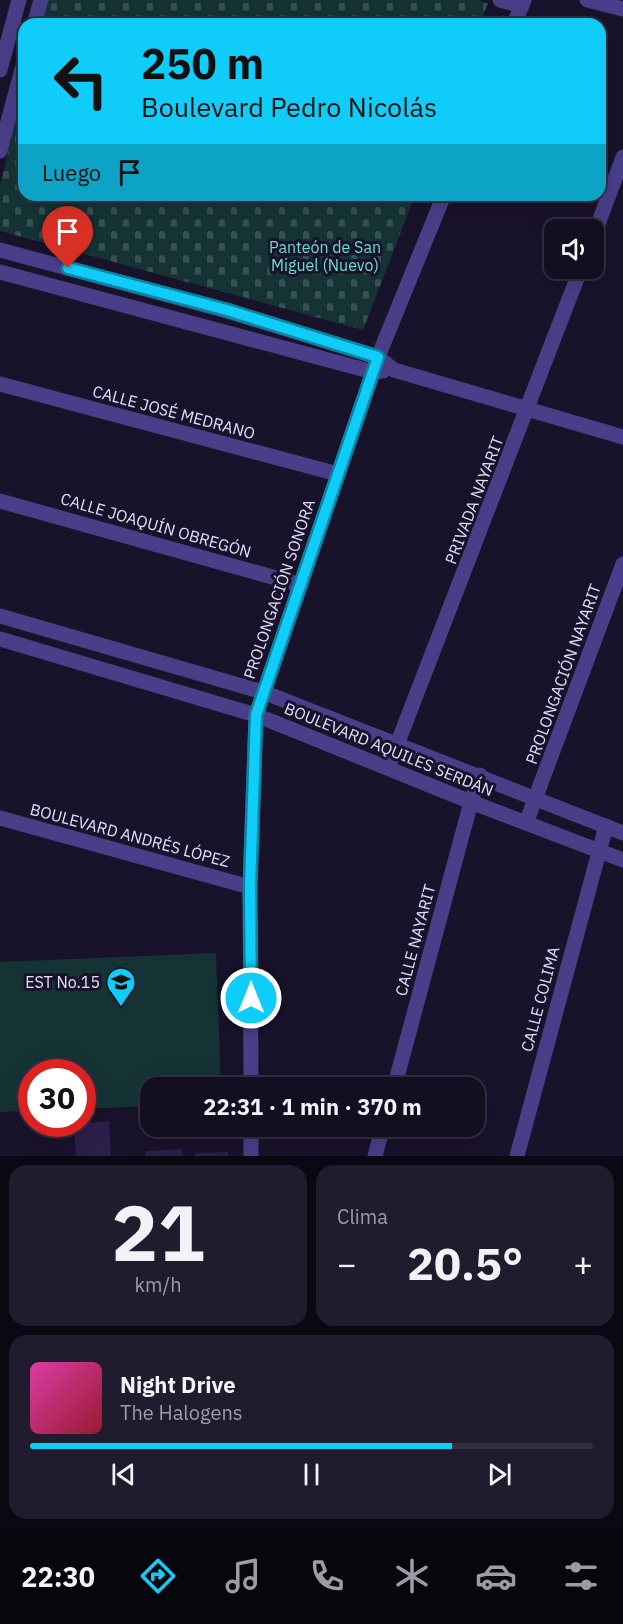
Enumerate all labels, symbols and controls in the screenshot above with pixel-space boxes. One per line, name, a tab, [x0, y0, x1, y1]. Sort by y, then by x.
text: 250 m	[141, 36, 264, 91]
icon: left	[42, 42, 120, 120]
text: Boulevard Pedro Nicolás	[141, 89, 437, 124]
icon: arrive	[113, 156, 146, 189]
text: Luego	[42, 158, 101, 187]
pin	[42, 206, 93, 268]
icon: arrive	[51, 215, 84, 248]
map controls	[544, 219, 604, 279]
button: sound	[544, 219, 604, 279]
park label: Panteón de San Miguel (Nuevo)	[269, 237, 381, 275]
street label: CALLE JOSÉ MEDRANO	[91, 380, 258, 443]
street label: PRIVADA NAYARIT	[440, 433, 508, 567]
street label: CALLE JOAQUÍN OBREGÓN	[58, 487, 254, 562]
street label: PROLONGACIÓN SONORA	[238, 496, 319, 682]
street label: PROLONGACIÓN NAYARIT	[520, 581, 605, 767]
street label: BOULEVARD AQUILES SERDÁN	[281, 697, 497, 800]
street label: BOULEVARD ANDRÉS LÓPEZ	[28, 798, 232, 871]
street label: CALLE NAYARIT	[391, 882, 439, 998]
street label: CALLE COLIMA	[516, 944, 564, 1054]
school or university icon: EST No.15	[105, 966, 137, 1008]
position arrow	[219, 966, 283, 1030]
place label: EST No.15	[25, 972, 100, 992]
speed limit sign: 30	[18, 1059, 96, 1137]
text: 22:31 · 1 min · 370 m	[203, 1092, 422, 1121]
text: 21	[111, 1181, 205, 1282]
text: Clima	[337, 1203, 388, 1230]
text: 20.5°	[407, 1234, 523, 1292]
text: −	[337, 1242, 357, 1285]
text: +	[573, 1242, 593, 1285]
text: km/h	[134, 1271, 182, 1298]
text: Night Drive	[120, 1370, 236, 1399]
text: The Halogens	[120, 1399, 242, 1426]
icon: previous	[107, 1458, 140, 1491]
icon: pause	[295, 1458, 328, 1491]
icon: next	[483, 1458, 516, 1491]
icon: directions	[137, 1555, 179, 1597]
icon: music	[222, 1555, 264, 1597]
icon: phone	[306, 1555, 348, 1597]
icon: climate	[391, 1555, 433, 1597]
icon: car	[475, 1555, 517, 1597]
icon: filters	[560, 1555, 602, 1597]
text: 22:30	[21, 1559, 95, 1594]

